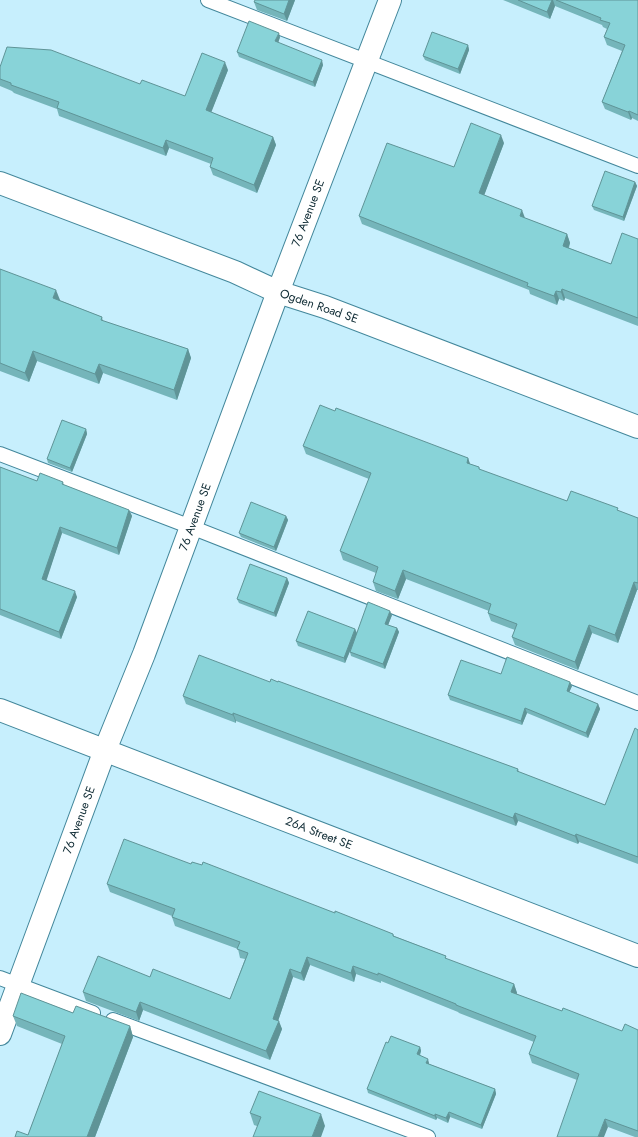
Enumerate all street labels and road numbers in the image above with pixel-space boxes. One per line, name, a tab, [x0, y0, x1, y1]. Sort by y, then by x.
street label: 76 Avenue SE	[287, 177, 329, 249]
street label: Ogden Road SE	[277, 284, 361, 328]
street label: 76 Avenue SE	[174, 481, 216, 553]
street label: 76 Avenue SE	[58, 784, 100, 856]
street label: 26A Street SE	[283, 812, 355, 854]

